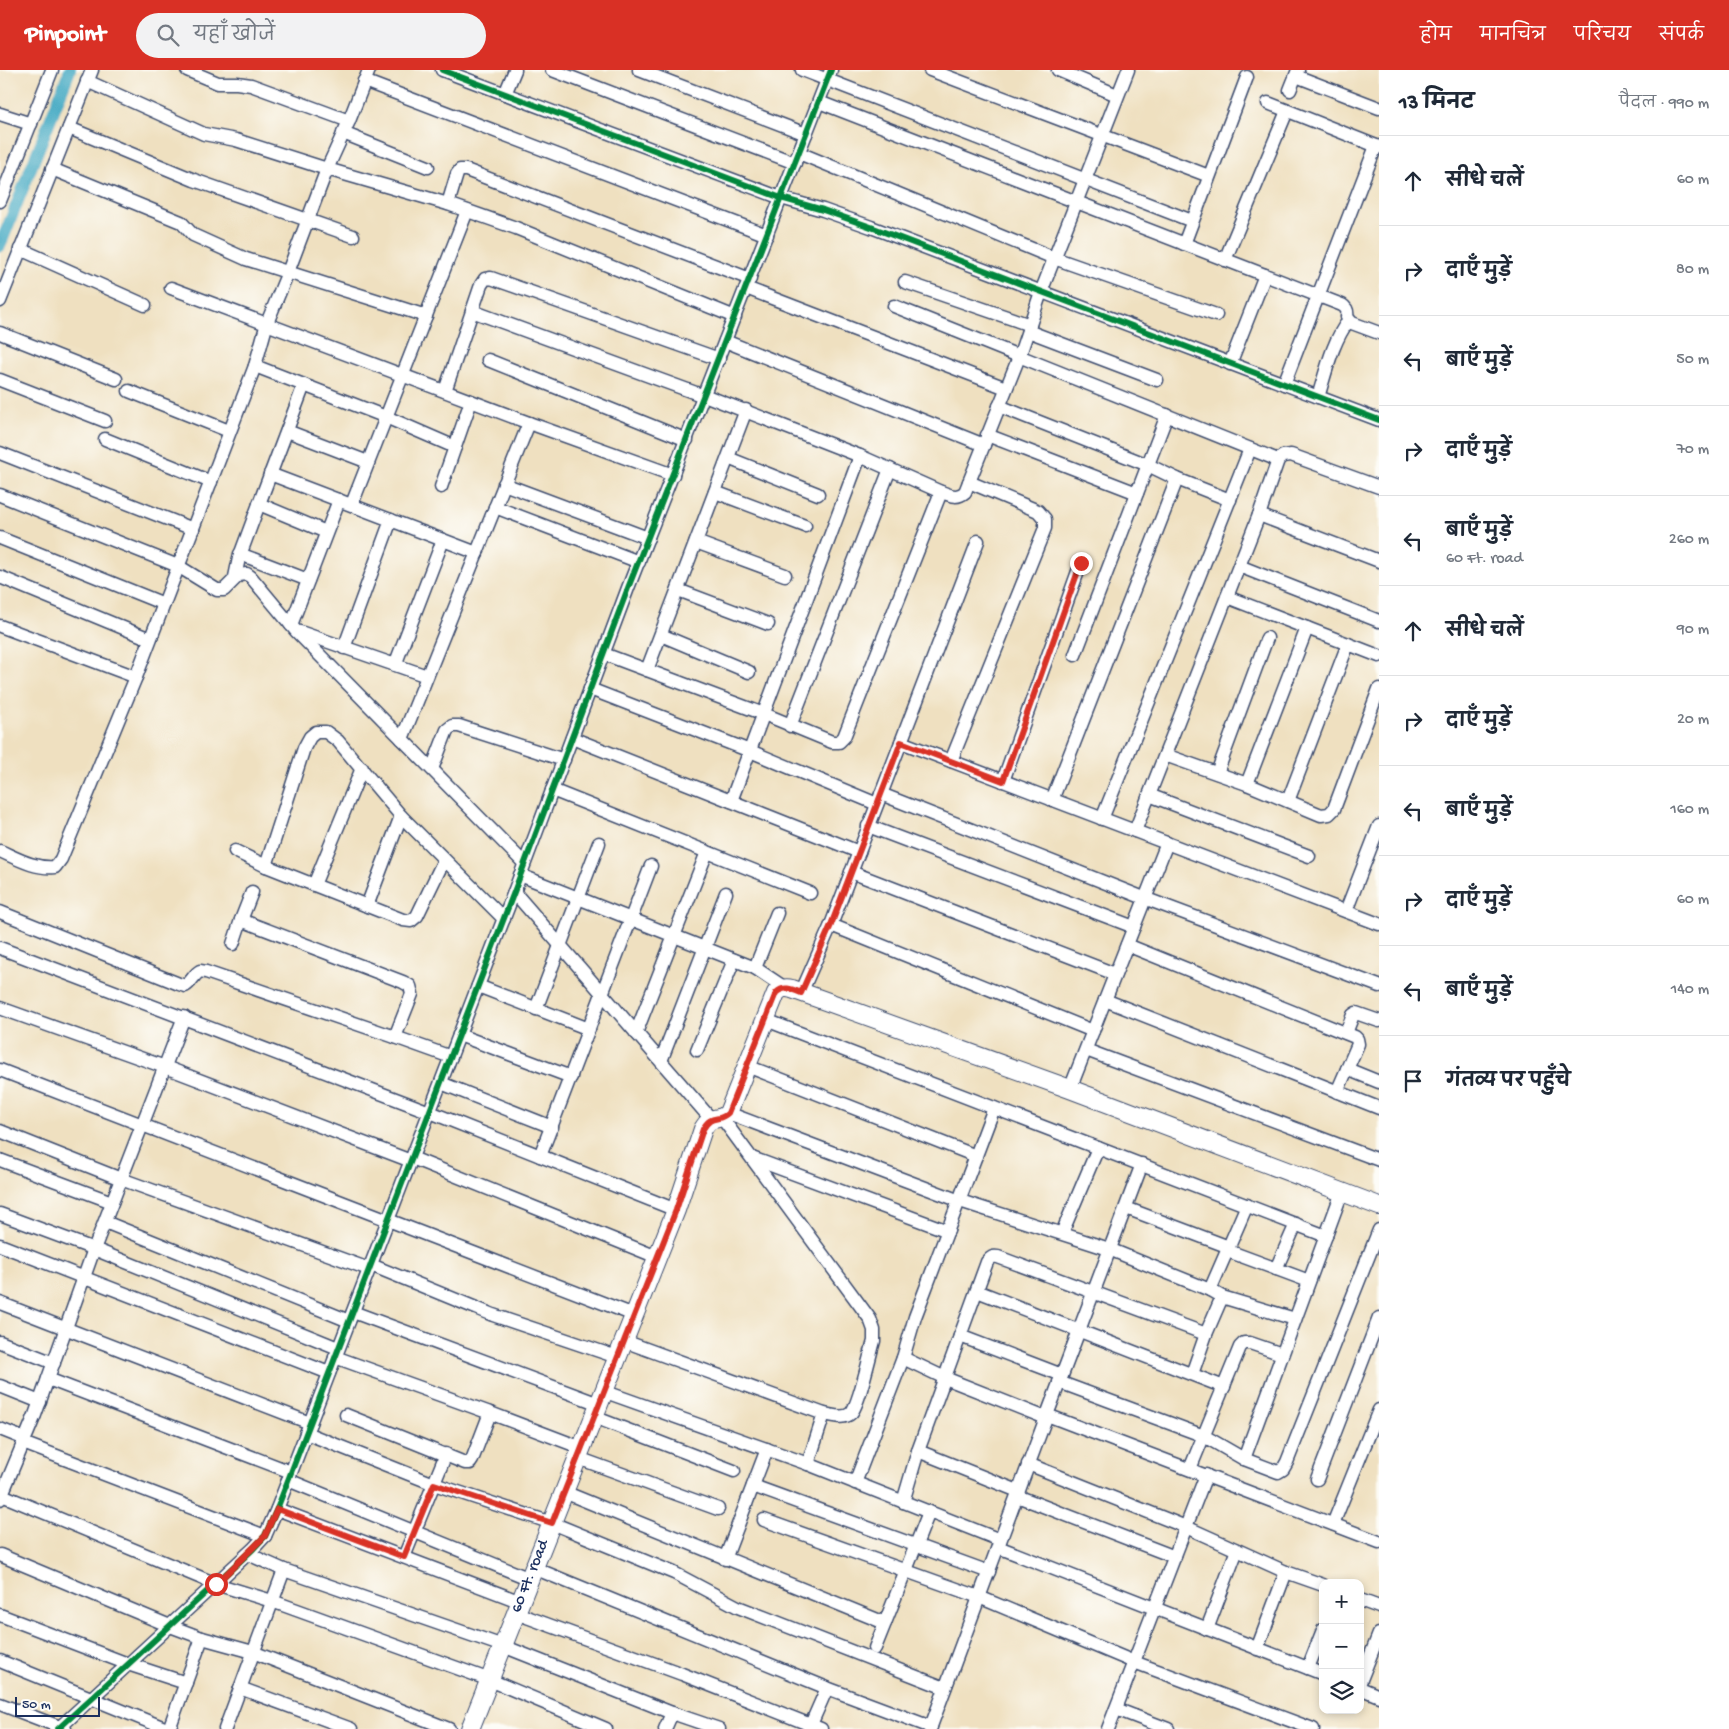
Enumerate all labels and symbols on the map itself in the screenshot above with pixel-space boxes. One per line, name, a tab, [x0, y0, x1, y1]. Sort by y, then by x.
route end	[1070, 552, 1093, 575]
street label: 60 Ft. road	[508, 1536, 554, 1616]
route start	[205, 1573, 228, 1596]
scale bar	[15, 1694, 100, 1717]

